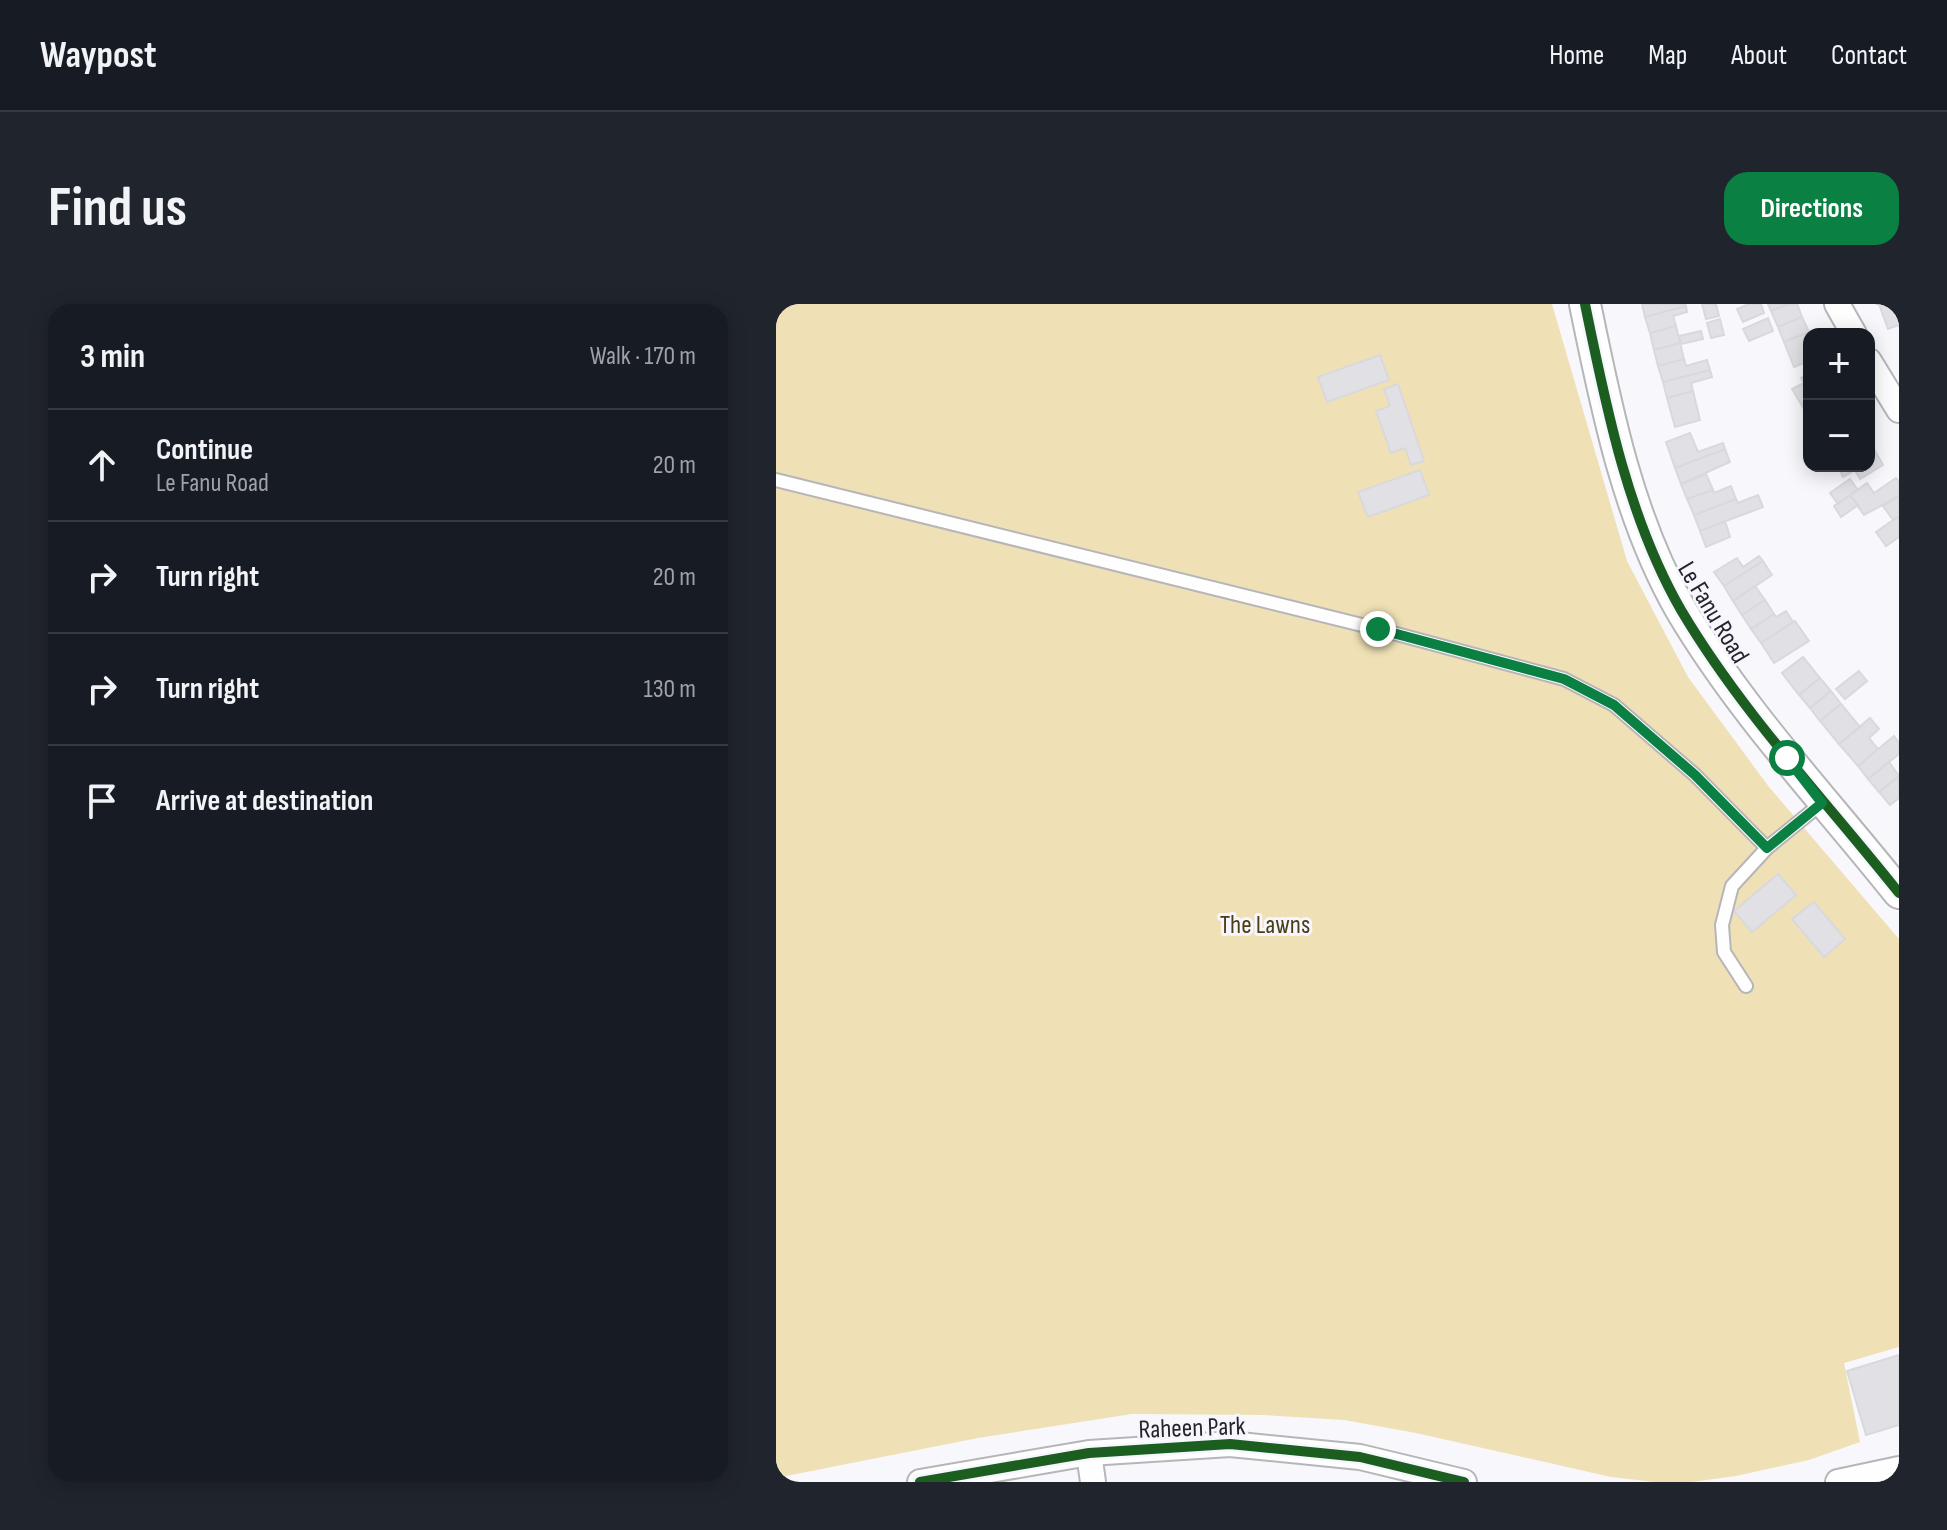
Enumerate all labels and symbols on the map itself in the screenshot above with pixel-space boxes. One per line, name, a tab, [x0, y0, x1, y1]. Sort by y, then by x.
street label: Le Fanu Road	[1670, 556, 1755, 669]
route end	[1360, 611, 1396, 647]
route start	[1769, 740, 1805, 776]
park label: The Lawns	[1220, 910, 1310, 941]
street label: Raheen Park	[1138, 1411, 1246, 1446]

